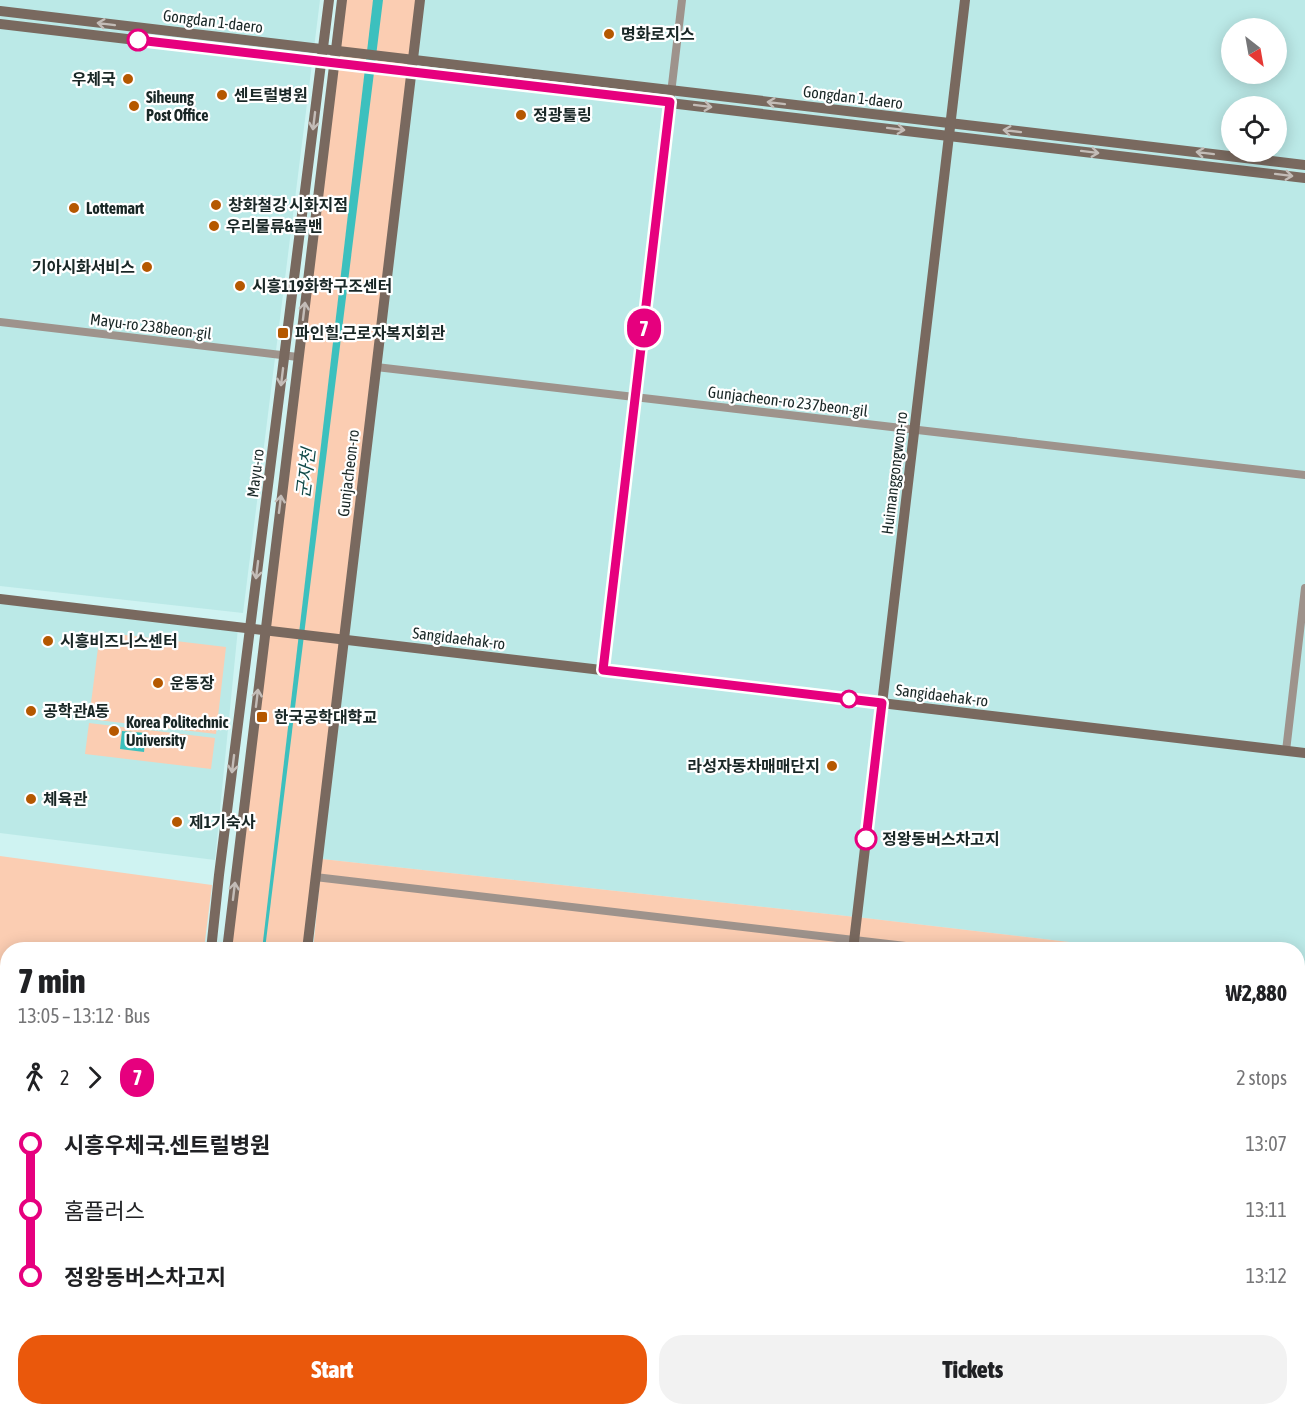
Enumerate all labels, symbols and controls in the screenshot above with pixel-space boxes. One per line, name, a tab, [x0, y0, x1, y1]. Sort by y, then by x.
street label: Gongdan 1-daero	[162, 6, 264, 37]
one-way arrow	[97, 18, 117, 29]
north arrow	[1221, 18, 1287, 84]
map controls	[1221, 18, 1287, 162]
place label: 명화로지스	[621, 25, 695, 43]
marker: 명화로지스	[602, 27, 616, 41]
unlabelled marker	[127, 29, 149, 51]
place label: 우체국	[72, 70, 116, 88]
marker: 우체국	[121, 72, 135, 86]
street label: Gongdan 1-daero	[802, 82, 904, 113]
place label: 센트럴병원	[234, 86, 308, 104]
place label: Siheung Post Office	[146, 88, 209, 124]
marker: 센트럴병원	[215, 88, 229, 102]
button: locate	[1221, 96, 1287, 162]
one-way arrow	[767, 97, 787, 108]
marker: Siheung Post Office	[127, 99, 141, 113]
one-way arrow	[692, 101, 712, 112]
place label: 정광툴링	[533, 106, 592, 124]
marker: 정광툴링	[514, 108, 528, 122]
one-way arrow	[308, 110, 319, 130]
one-way arrow	[886, 124, 906, 135]
one-way arrow	[1002, 125, 1022, 136]
one-way arrow	[1079, 147, 1099, 158]
one-way arrow	[1196, 148, 1216, 159]
one-way arrow	[1273, 170, 1293, 181]
place label: 창화철강 시화지점	[228, 196, 348, 214]
marker: 창화철강 시화지점	[209, 198, 223, 212]
place label: Lottemart	[86, 199, 145, 217]
marker: Lottemart	[67, 201, 81, 215]
place label: 우리물류&콜밴	[226, 217, 323, 235]
marker: 우리물류&콜밴	[207, 219, 221, 233]
place label: 기아시화서비스	[32, 258, 135, 276]
marker: 기아시화서비스	[140, 260, 154, 274]
place label: 시흥119화학구조센터	[252, 277, 392, 295]
marker: 시흥119화학구조센터	[233, 279, 247, 293]
one-way arrow	[299, 301, 310, 321]
line badge: 7	[624, 308, 664, 348]
street label: Mayu-ro 238beon-gil	[89, 310, 214, 343]
text: 7	[639, 316, 649, 340]
place label: 파인힐.근로자복지회관	[295, 324, 445, 342]
marker: 파인힐.근로자복지회관	[276, 326, 290, 340]
one-way arrow	[276, 366, 287, 386]
street label: Gunjacheon-ro 237beon-gil	[707, 382, 870, 421]
street label: Huimanggongwon-ro	[878, 411, 911, 536]
street label: Gunjacheon-ro	[334, 428, 363, 518]
water label: 군자천	[292, 445, 319, 499]
street label: Mayu-ro	[243, 448, 268, 498]
one-way arrow	[275, 495, 286, 515]
one-way arrow	[252, 560, 263, 579]
street label: Sangidaehak-ro	[412, 623, 506, 654]
place label: 시흥비즈니스센터	[60, 632, 178, 650]
marker: 시흥비즈니스센터	[41, 634, 55, 648]
place label: 운동장	[170, 674, 214, 692]
marker: 운동장	[151, 676, 165, 690]
street label: Sangidaehak-ro	[895, 680, 989, 711]
one-way arrow	[252, 688, 263, 708]
unlabelled marker	[840, 690, 858, 708]
place label: 공학관A동	[43, 702, 110, 720]
marker: 공학관A동	[24, 704, 38, 718]
place label: 한국공학대햑교	[274, 708, 377, 726]
marker: 한국공학대햑교	[255, 710, 269, 724]
place label: Korea Politechnic University	[126, 713, 229, 749]
marker: Korea Politechnic University	[107, 724, 121, 738]
one-way arrow	[227, 753, 238, 773]
place label: 라성자동차매매단지	[688, 757, 820, 775]
marker: 라성자동차매매단지	[825, 759, 839, 773]
place label: 체육관	[43, 790, 87, 808]
marker: 체육관	[24, 792, 38, 806]
place label: 제1기숙사	[189, 813, 256, 831]
marker: 제1기숙사	[170, 815, 184, 829]
marker: 정왕동버스차고지	[855, 828, 877, 850]
place label: 정왕동버스차고지	[882, 830, 1000, 848]
one-way arrow	[229, 882, 240, 902]
text: 7 min	[18, 962, 85, 1000]
text: ₩2,880	[1226, 980, 1287, 1006]
text: 13:05 – 13:12 · Bus	[18, 1004, 150, 1027]
icon: walk	[18, 1061, 51, 1094]
icon: forward	[78, 1061, 111, 1094]
text: 7	[132, 1065, 142, 1089]
text: 2	[60, 1066, 69, 1089]
text: 2 stops	[1236, 1066, 1287, 1089]
text: 시흥우체국.센트럴병원	[64, 1132, 270, 1158]
text: 13:07	[1245, 1132, 1287, 1155]
text: 홈플러스	[64, 1198, 145, 1224]
text: 13:11	[1246, 1198, 1287, 1221]
text: 정왕동버스차고지	[64, 1264, 226, 1290]
text: 13:12	[1246, 1264, 1287, 1287]
button: Start	[18, 1335, 647, 1404]
button: Tickets	[659, 1335, 1287, 1404]

